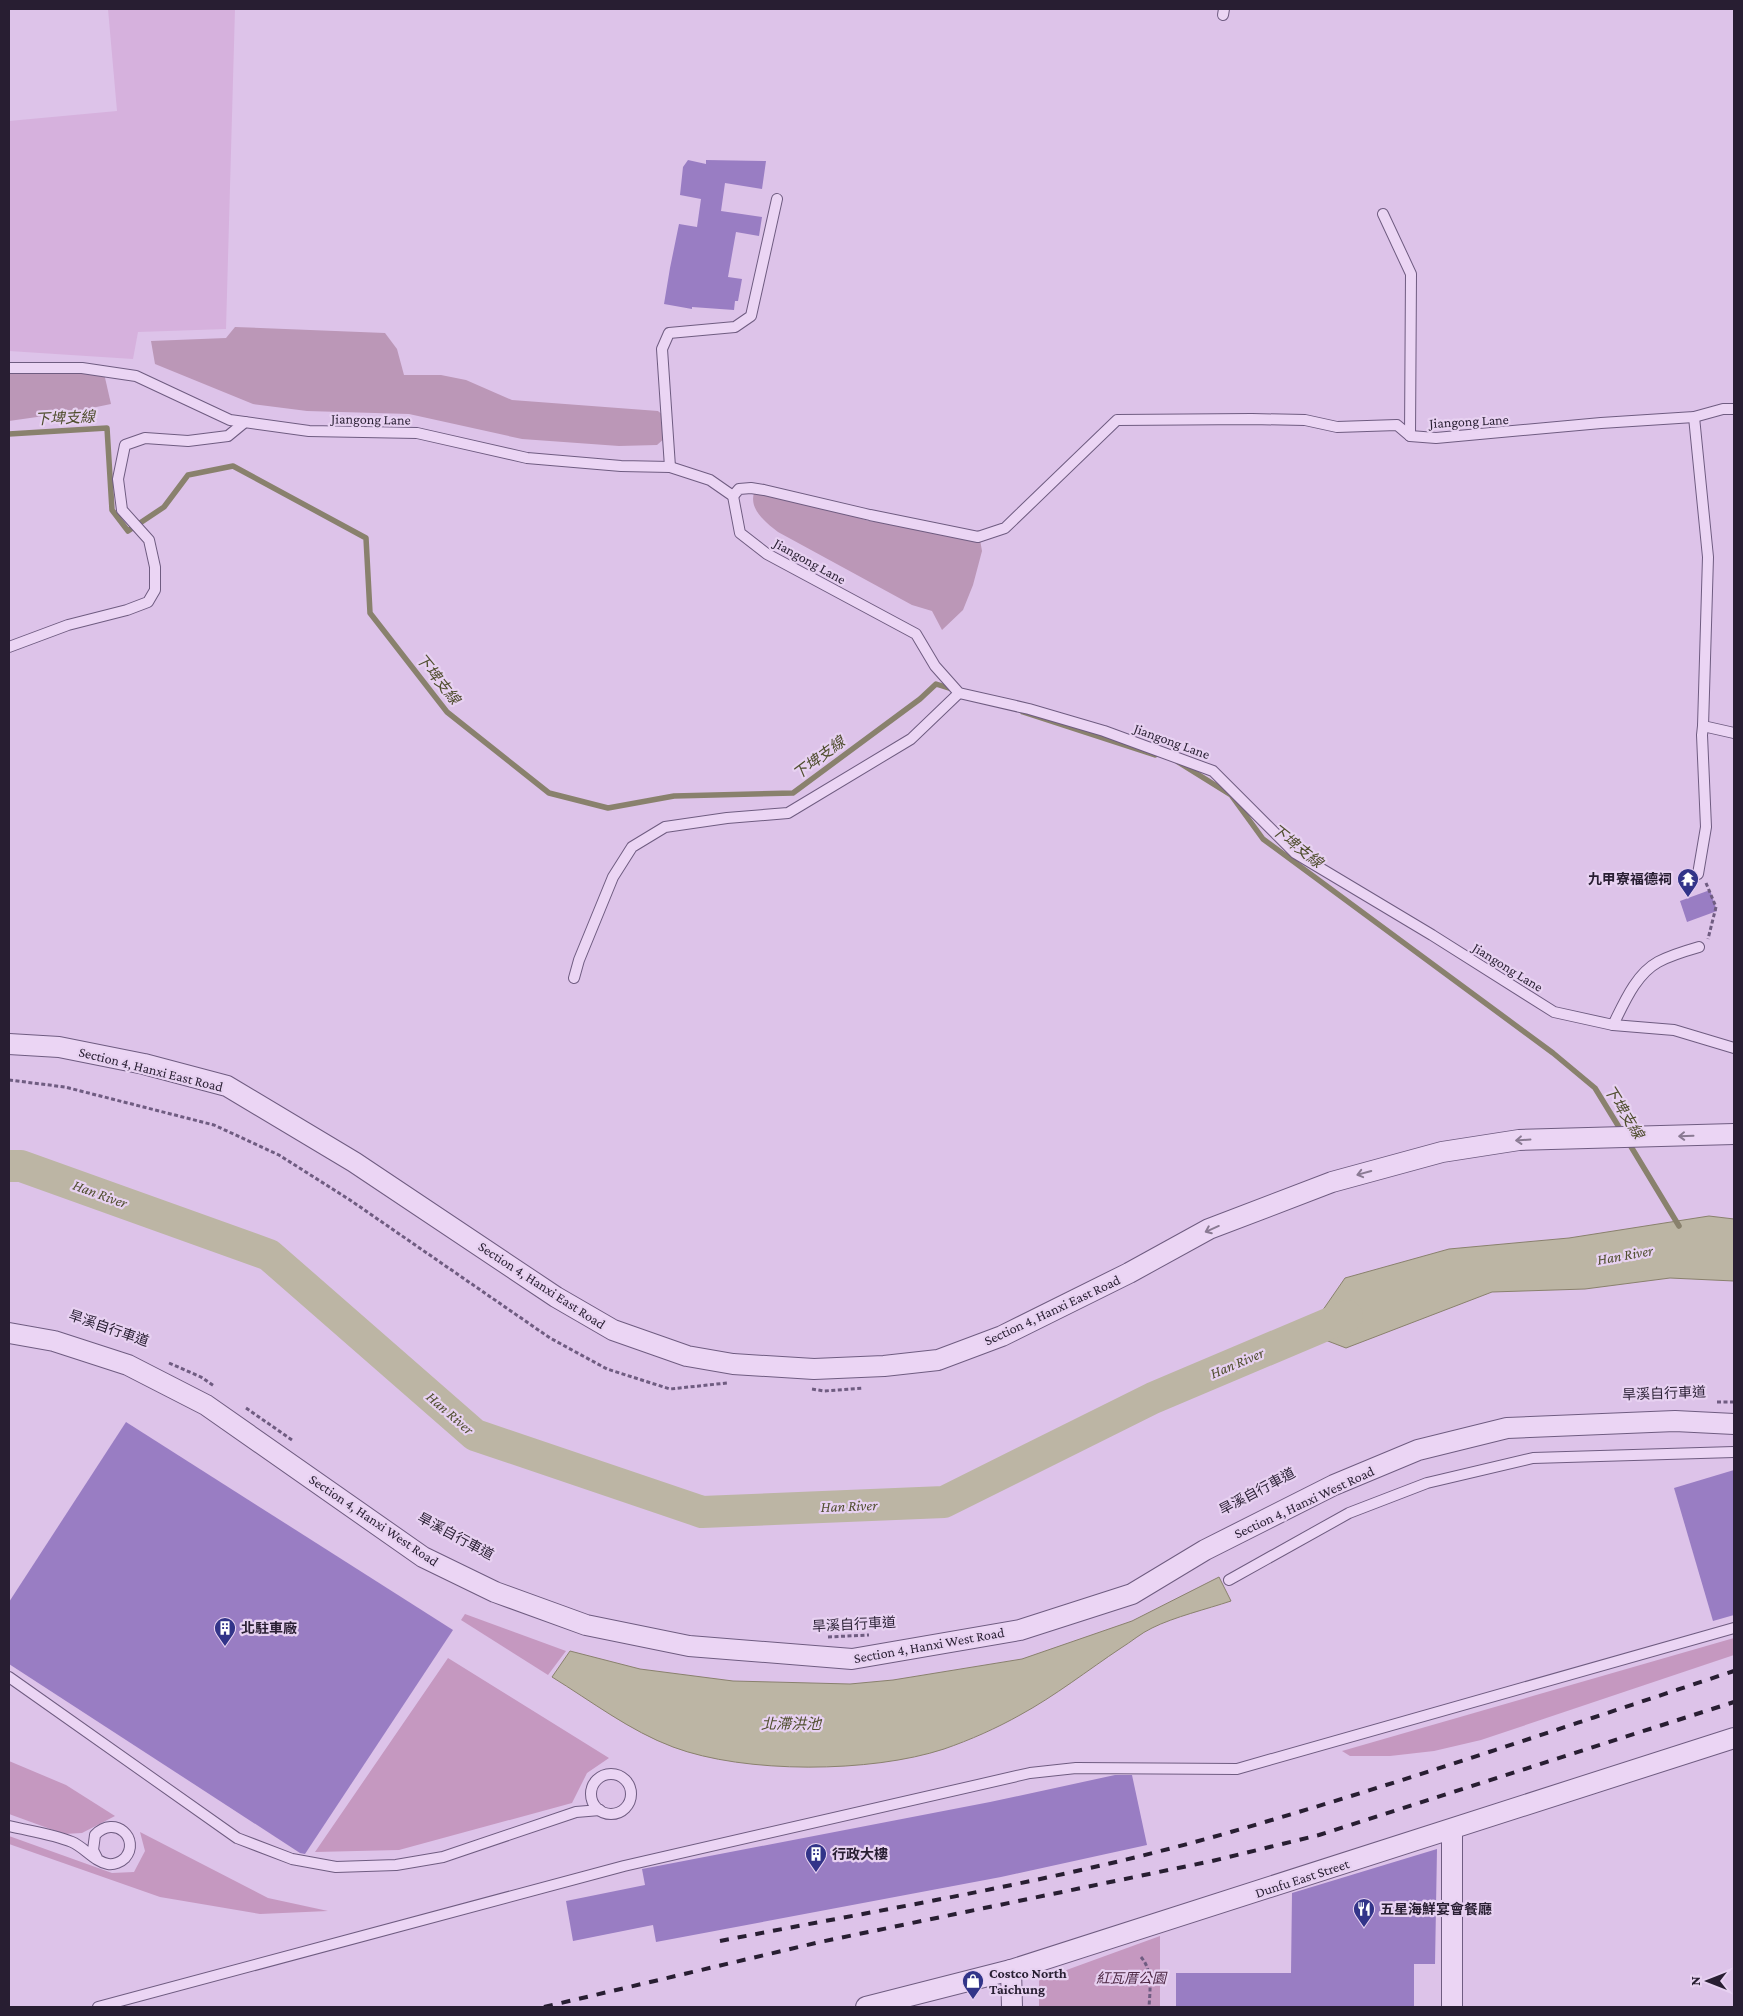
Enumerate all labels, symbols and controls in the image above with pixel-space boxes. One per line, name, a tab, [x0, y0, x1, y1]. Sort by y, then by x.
water label: 下埤支線	[35, 408, 97, 428]
street label: Jiangong Lane	[329, 410, 411, 428]
street label: Jiangong Lane	[1427, 411, 1509, 431]
street label: Jiangong Lane	[770, 534, 849, 587]
water label: 下埤支線	[413, 651, 464, 709]
street label: Jiangong Lane	[1130, 719, 1212, 762]
water label: 下埤支線	[790, 732, 849, 782]
water label: 下埤支線	[1268, 821, 1327, 872]
temple icon: 九甲寮福德祠	[1676, 867, 1700, 898]
place label: 九甲寮福德祠	[1588, 871, 1672, 887]
street label: Jiangong Lane	[1468, 938, 1546, 995]
street label: Section 4, Hanxi East Road	[77, 1043, 225, 1095]
water label: 下埤支線	[1601, 1082, 1648, 1143]
one-way arrow	[1678, 1131, 1694, 1140]
one-way arrow	[1515, 1136, 1531, 1145]
one-way arrow	[1357, 1169, 1373, 1178]
water label: Han River	[71, 1177, 130, 1211]
one-way arrow	[1205, 1224, 1220, 1234]
street label: Section 4, Hanxi East Road	[476, 1238, 609, 1332]
water label: Han River	[1596, 1242, 1655, 1268]
street label: Section 4, Hanxi East Road	[981, 1271, 1123, 1349]
street label: 旱溪自行車道	[67, 1307, 151, 1349]
water label: Han River	[1208, 1344, 1267, 1381]
street label: 旱溪自行車道	[1622, 1384, 1706, 1402]
water label: Han River	[423, 1388, 477, 1438]
street label: Section 4, Hanxi West Road	[1232, 1462, 1377, 1541]
street label: 旱溪自行車道	[1216, 1464, 1298, 1518]
street label: Section 4, Hanxi West Road	[306, 1471, 442, 1570]
water label: Han River	[820, 1497, 878, 1515]
street label: 旱溪自行車道	[415, 1509, 497, 1563]
street label: 旱溪自行車道	[812, 1614, 896, 1634]
building icon: 北駐車廠	[213, 1616, 237, 1647]
place label: 北駐車廠	[241, 1620, 297, 1636]
street label: Section 4, Hanxi West Road	[853, 1624, 1006, 1666]
water label: 北滯洪池	[761, 1716, 823, 1732]
building icon: 行政大樓	[804, 1842, 828, 1873]
place label: 行政大樓	[832, 1846, 888, 1862]
street label: Dunfu East Street	[1253, 1855, 1351, 1901]
restaurant icon: 五星海鮮宴會餐廳	[1352, 1897, 1376, 1928]
place label: 五星海鮮宴會餐廳	[1380, 1901, 1492, 1917]
north arrow	[1683, 1956, 1733, 2006]
place label: Costco North Taichung	[989, 1965, 1067, 1997]
shop icon: Costco North Taichung	[961, 1969, 985, 2000]
park label: 紅瓦厝公園	[1096, 1970, 1168, 1986]
text: N	[1687, 1976, 1703, 1986]

